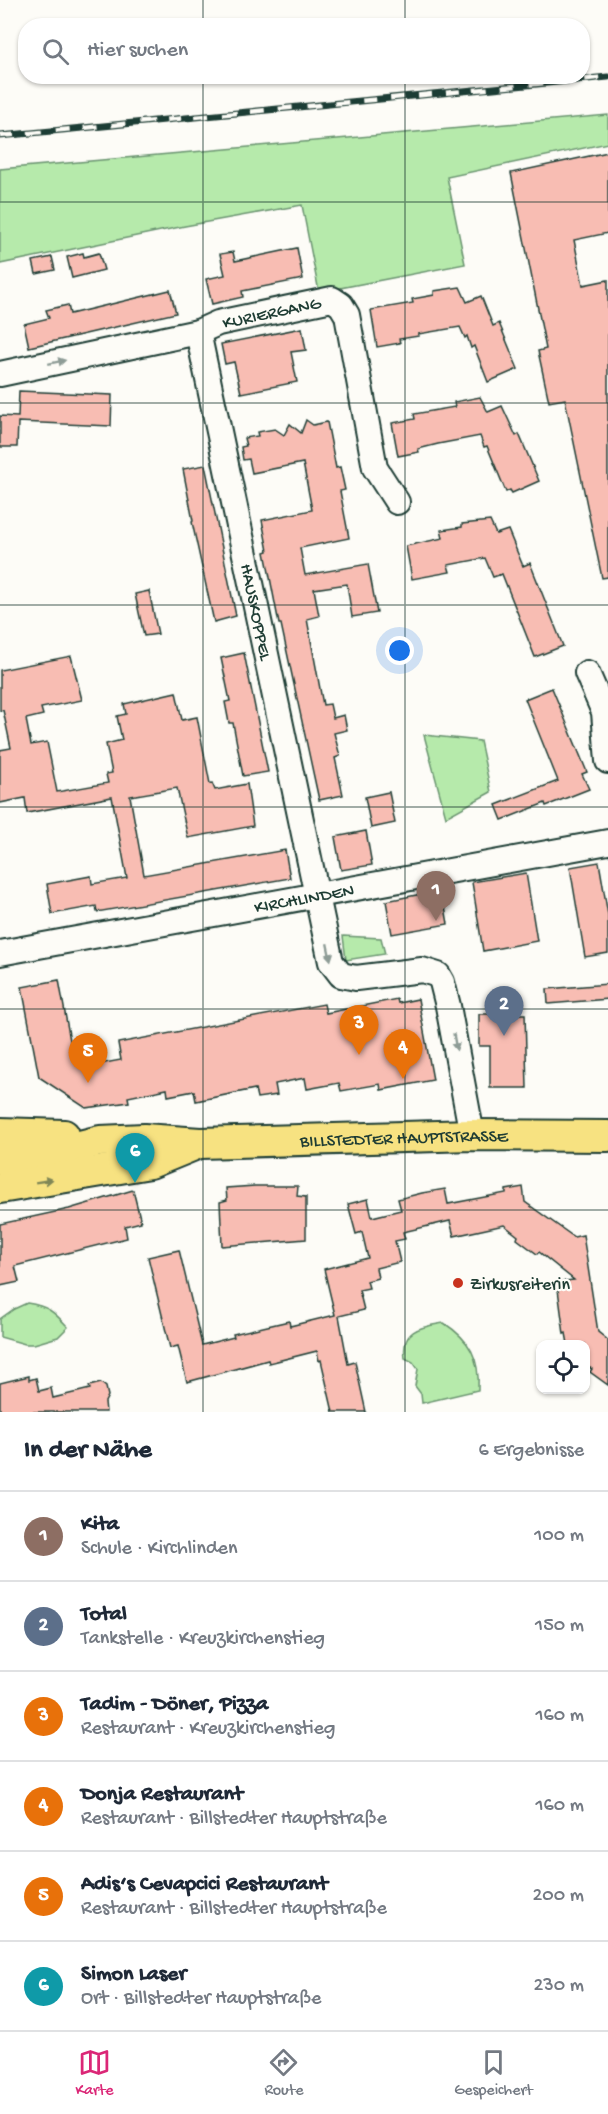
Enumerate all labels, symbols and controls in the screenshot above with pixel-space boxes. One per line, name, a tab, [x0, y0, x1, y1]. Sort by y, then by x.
search box	[18, 18, 590, 84]
icon: search	[39, 35, 72, 68]
text: Hier suchen	[87, 38, 188, 64]
street label: KURIERGANG	[221, 293, 324, 335]
one-way arrow	[48, 357, 67, 366]
street label: HAUSKOPPEL	[234, 562, 275, 664]
your location	[385, 636, 414, 665]
pin: 1	[416, 872, 456, 921]
street label: KIRCHLINDEN	[253, 881, 356, 919]
one-way arrow	[324, 942, 334, 961]
pin: 2	[484, 986, 524, 1036]
pin: 3	[340, 1006, 378, 1055]
pin: 4	[384, 1030, 422, 1079]
one-way arrow	[451, 1032, 460, 1051]
pin: 5	[68, 1034, 107, 1083]
street label: BILLSTEDTER HAUPTSTRASSE	[299, 1127, 509, 1153]
pin: 6	[116, 1134, 154, 1183]
one-way arrow	[35, 1176, 54, 1185]
place label: Zirkusreiterin	[470, 1275, 570, 1296]
marker: Zirkusreiterin	[451, 1276, 465, 1290]
map controls	[536, 1340, 590, 1394]
button: locate	[536, 1340, 590, 1394]
text: In der Nähe	[24, 1436, 152, 1467]
text: 6 Ergebnisse	[478, 1440, 584, 1463]
text: Kita	[81, 1512, 119, 1538]
text: 1	[39, 1525, 48, 1548]
text: 100 m	[534, 1525, 584, 1548]
text: Schule · Kirchlinden	[81, 1538, 237, 1561]
text: Total	[81, 1602, 127, 1628]
text: 2	[39, 1615, 48, 1638]
text: 150 m	[535, 1615, 584, 1638]
text: Tankstelle · Kreuzkirchenstieg	[81, 1628, 325, 1651]
text: Tadim - Döner, Pizza	[81, 1692, 268, 1718]
text: 3	[38, 1705, 49, 1728]
text: 160 m	[535, 1705, 584, 1728]
text: Restaurant · Kreuzkirchenstieg	[81, 1718, 335, 1741]
text: Donja Restaurant	[81, 1782, 243, 1808]
text: 4	[39, 1795, 48, 1818]
text: 160 m	[535, 1795, 584, 1818]
text: Restaurant · Billstedter Hauptstraße	[81, 1808, 387, 1831]
text: Adis‘s Cevapcici Restaurant	[81, 1872, 328, 1898]
text: 5	[38, 1885, 49, 1908]
text: 200 m	[533, 1885, 584, 1908]
text: Restaurant · Billstedter Hauptstraße	[81, 1898, 387, 1921]
text: Simon Laser	[81, 1962, 186, 1988]
text: 6	[38, 1975, 49, 1998]
text: 230 m	[534, 1975, 584, 1998]
text: Ort · Billstedter Hauptstraße	[81, 1988, 321, 2011]
tab: Karte	[75, 2046, 114, 2101]
tab: Route	[264, 2046, 303, 2101]
tab: Gespeichert	[454, 2046, 533, 2101]

